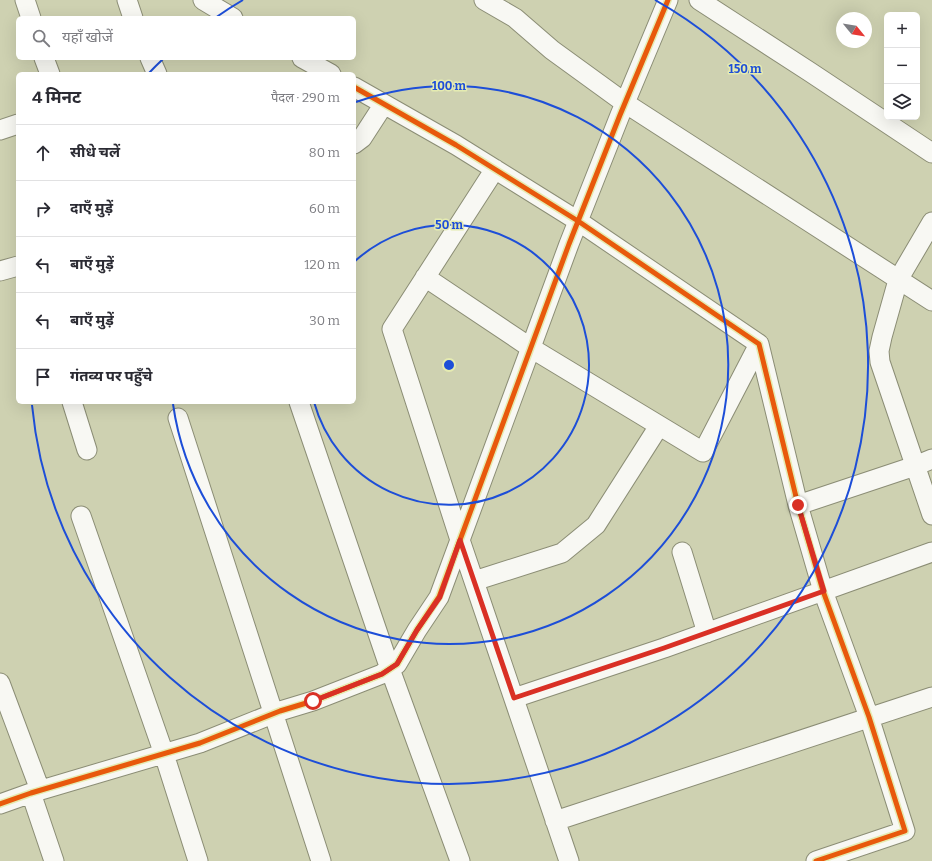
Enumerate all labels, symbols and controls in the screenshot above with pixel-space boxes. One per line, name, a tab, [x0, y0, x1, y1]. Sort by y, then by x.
north arrow	[836, 12, 872, 48]
map controls	[884, 12, 920, 120]
button: +	[884, 12, 920, 48]
search box	[16, 16, 356, 60]
icon: search	[30, 27, 52, 49]
text: यहाँ खोजें	[62, 28, 113, 46]
button: −	[884, 48, 920, 84]
text: 150 m	[729, 62, 762, 76]
text: 100 m	[432, 79, 467, 93]
button: layers	[884, 84, 920, 120]
text: 4 मिनट	[32, 87, 81, 108]
text: पैदल · 290 m	[271, 90, 340, 105]
icon: ahead	[32, 142, 54, 164]
text: सीधे चलें	[70, 143, 120, 161]
text: 80 m	[309, 145, 340, 160]
icon: right	[32, 198, 54, 220]
text: दाएँ मुड़ें	[70, 199, 113, 217]
text: 60 m	[309, 201, 340, 216]
text: 50 m	[435, 218, 463, 232]
icon: left	[32, 254, 54, 276]
text: बाएँ मुड़ें	[70, 255, 114, 273]
text: 120 m	[304, 257, 340, 272]
icon: left	[32, 310, 54, 332]
text: बाएँ मुड़ें	[70, 311, 114, 329]
text: 30 m	[309, 313, 340, 328]
centre of rings	[442, 358, 456, 372]
icon: arrive	[32, 366, 54, 388]
text: गंतव्य पर पहुँचे	[70, 367, 153, 385]
route end	[789, 496, 807, 514]
route start	[304, 692, 322, 710]

